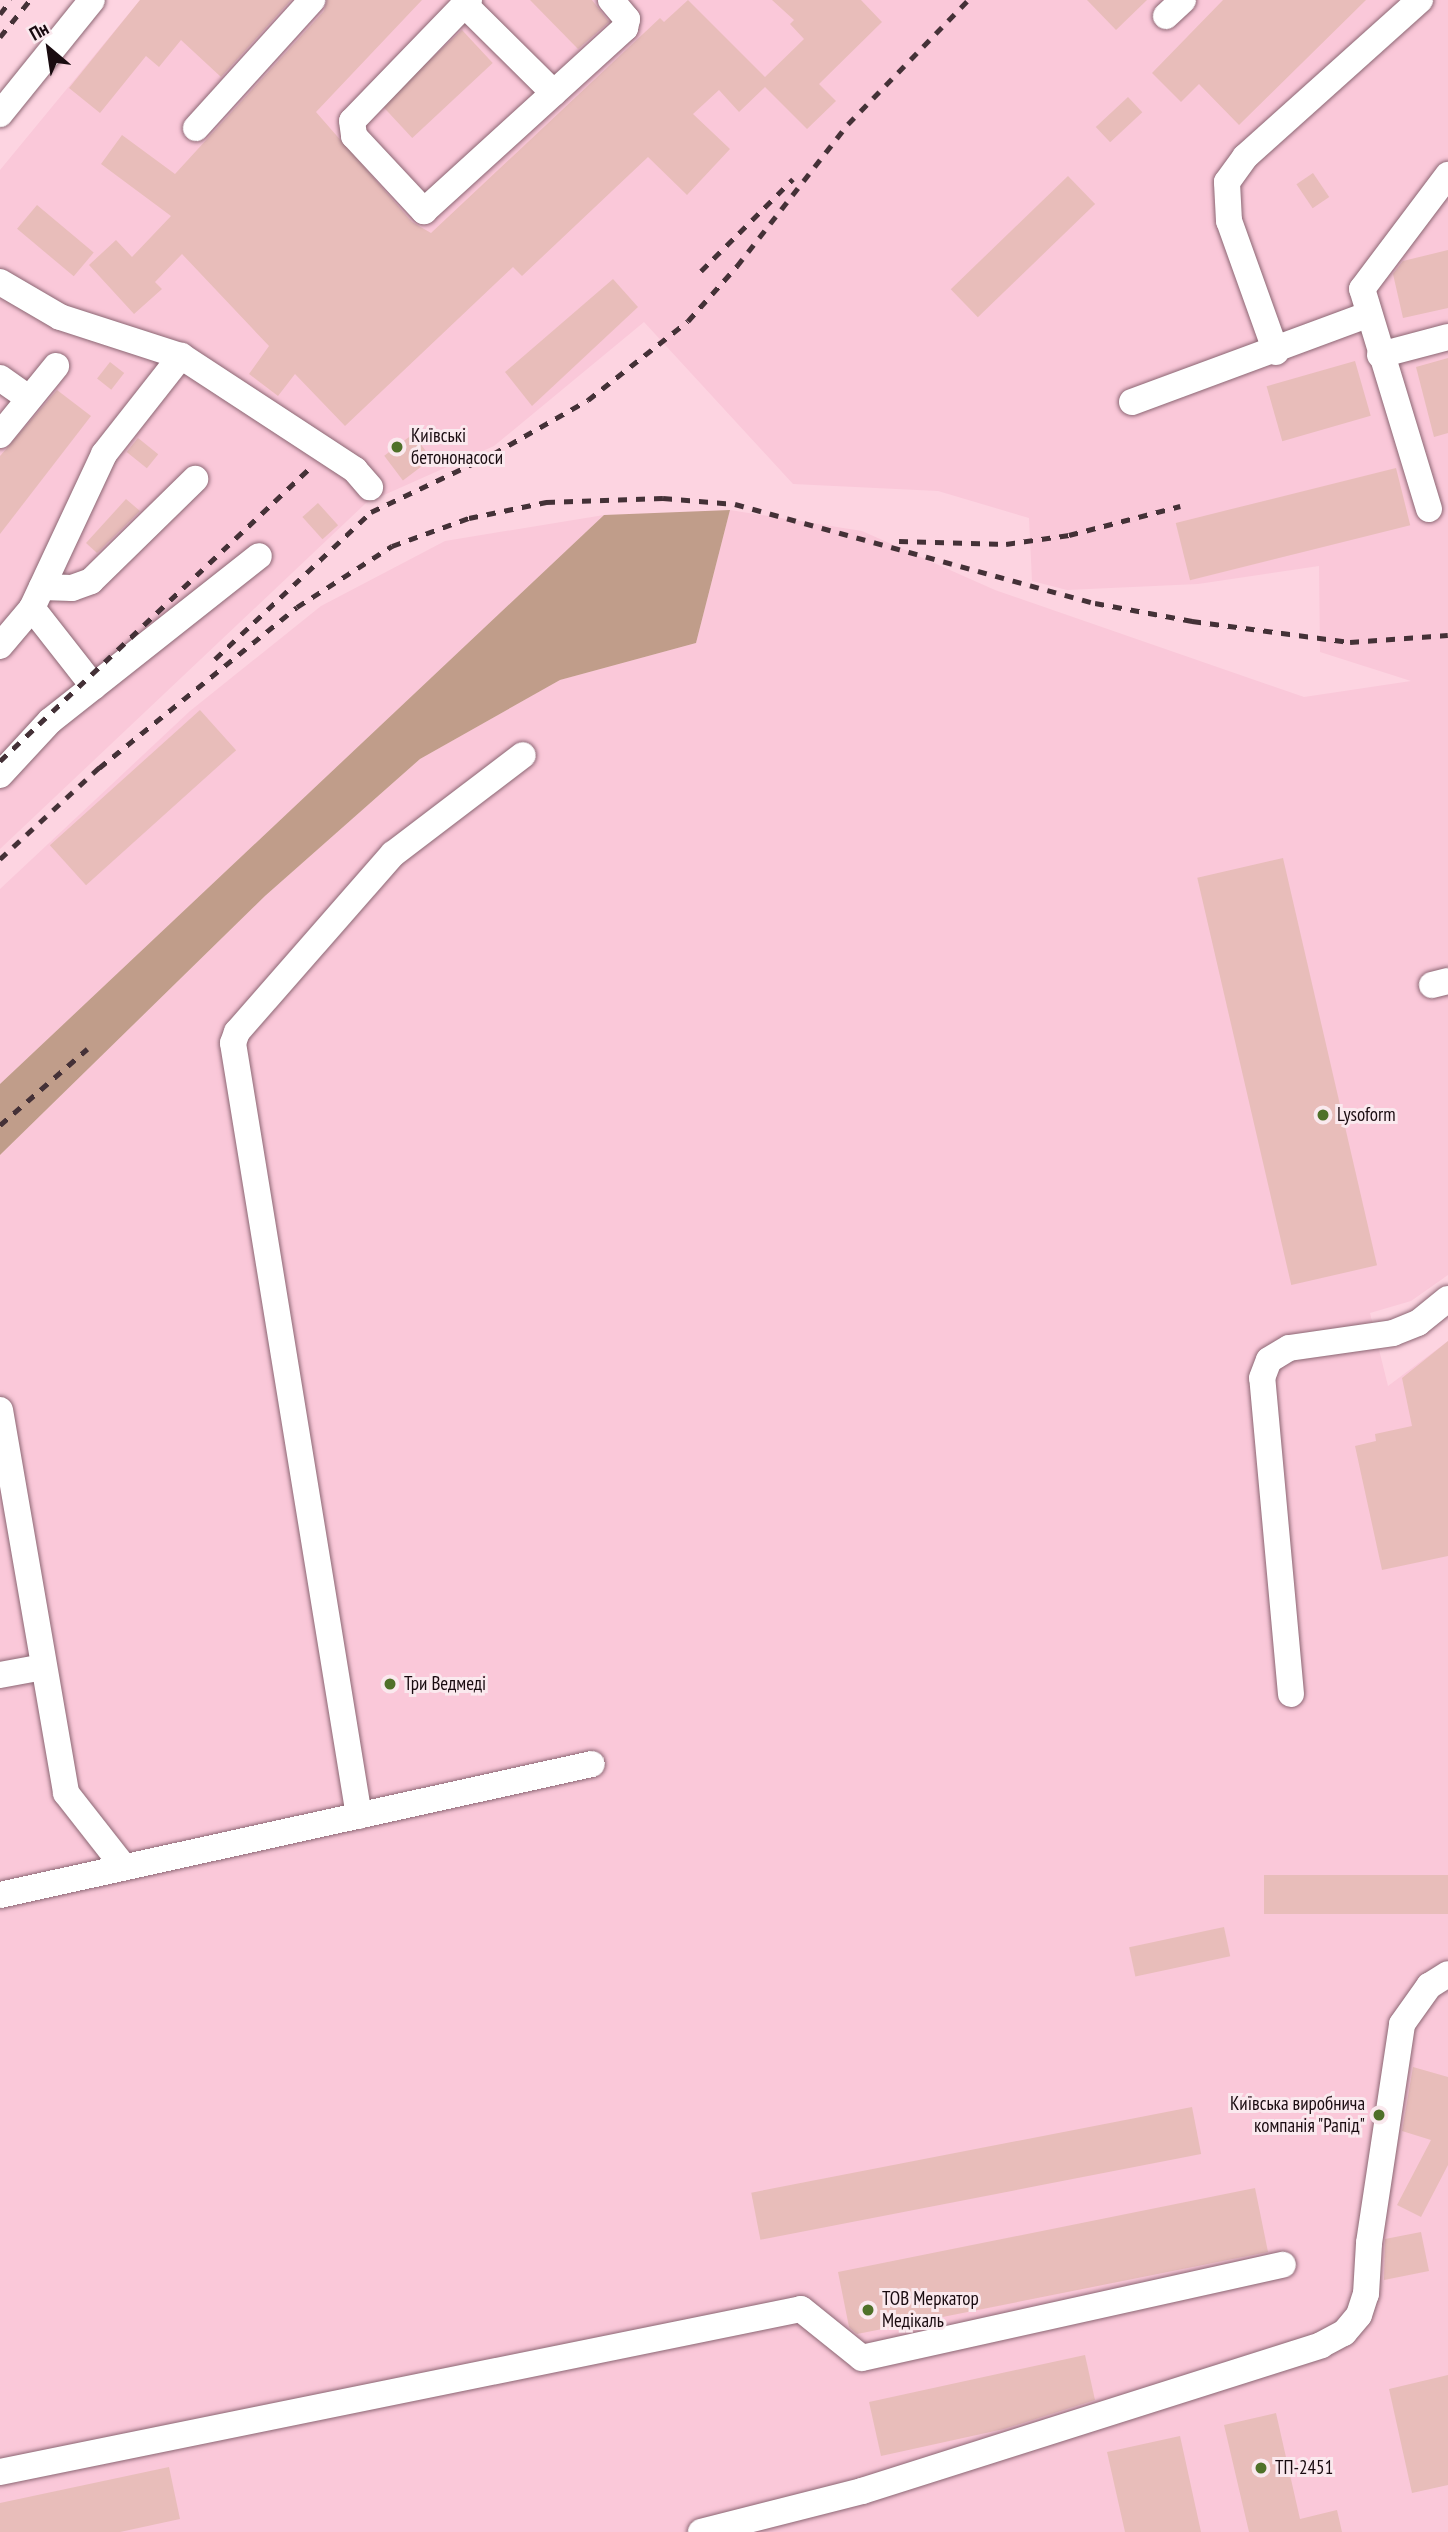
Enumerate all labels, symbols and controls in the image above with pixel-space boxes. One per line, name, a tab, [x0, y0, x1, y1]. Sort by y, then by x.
north arrow	[14, 14, 84, 84]
text: Пн	[25, 16, 53, 46]
place label: Київські бетононасоси	[411, 425, 503, 469]
marker: Київські бетононасоси	[389, 439, 405, 455]
place label: Lysoform	[1337, 1104, 1396, 1126]
marker: Lysoform	[1315, 1107, 1331, 1123]
place label: Три Ведмеді	[404, 1673, 486, 1695]
marker: Три Ведмеді	[382, 1676, 398, 1692]
place label: Київська виробнича компанія "Рапід"	[1230, 2093, 1365, 2137]
marker: Київська виробнича компанія "Рапід"	[1371, 2107, 1387, 2123]
place label: ТОВ Меркатор Медікаль	[882, 2288, 979, 2332]
marker: ТОВ Меркатор Медікаль	[860, 2302, 876, 2318]
place label: ТП-2451	[1275, 2457, 1333, 2479]
marker: ТП-2451	[1253, 2460, 1269, 2476]

